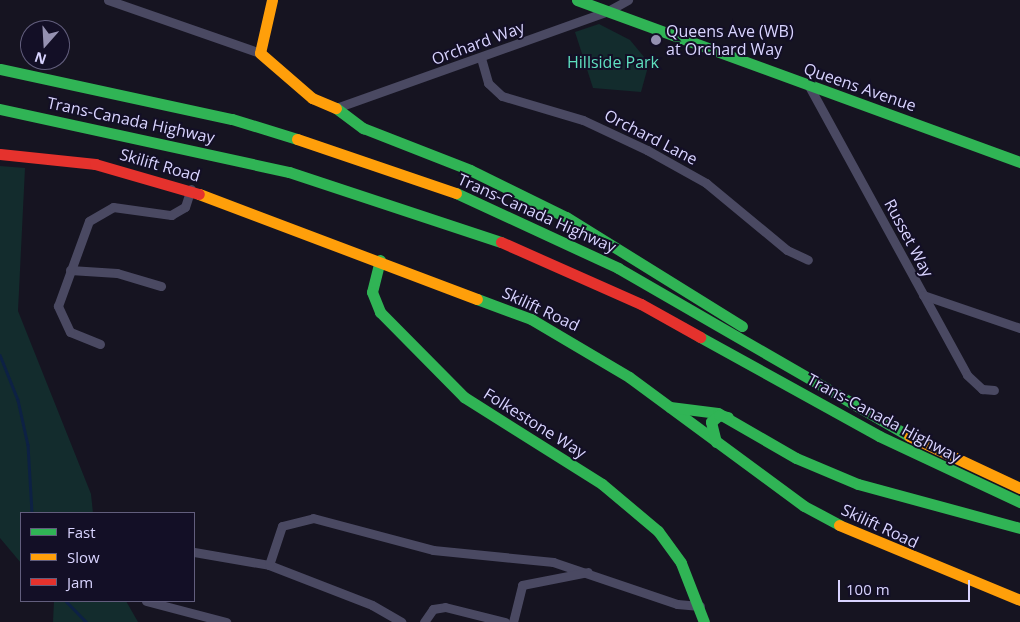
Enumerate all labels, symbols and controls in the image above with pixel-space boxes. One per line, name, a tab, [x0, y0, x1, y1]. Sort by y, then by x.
street label: Orchard Way	[429, 17, 527, 69]
north arrow	[20, 20, 70, 70]
place label: Queens Ave (WB) at Orchard Way	[666, 21, 794, 59]
marker: Queens Ave (WB) at Orchard Way	[650, 34, 662, 46]
text: N	[32, 48, 49, 70]
park label: Hillside Park	[567, 52, 659, 72]
street label: Queens Avenue	[801, 59, 919, 115]
street label: Trans-Canada Highway	[45, 93, 217, 147]
street label: Orchard Lane	[601, 105, 701, 169]
street label: Skilift Road	[118, 144, 202, 186]
street label: Trans-Canada Highway	[455, 169, 619, 257]
street label: Russet Way	[880, 196, 938, 280]
street label: Skilift Road	[499, 283, 583, 335]
street label: Trans-Canada Highway	[804, 369, 964, 467]
street label: Folkestone Way	[480, 384, 590, 462]
street label: Skilift Road	[838, 500, 922, 552]
legend	[20, 512, 195, 602]
text: Fast	[67, 522, 96, 542]
text: Slow	[67, 547, 100, 567]
scale bar	[840, 570, 972, 602]
text: Jam	[67, 572, 93, 592]
text: 100 m	[846, 579, 890, 599]

